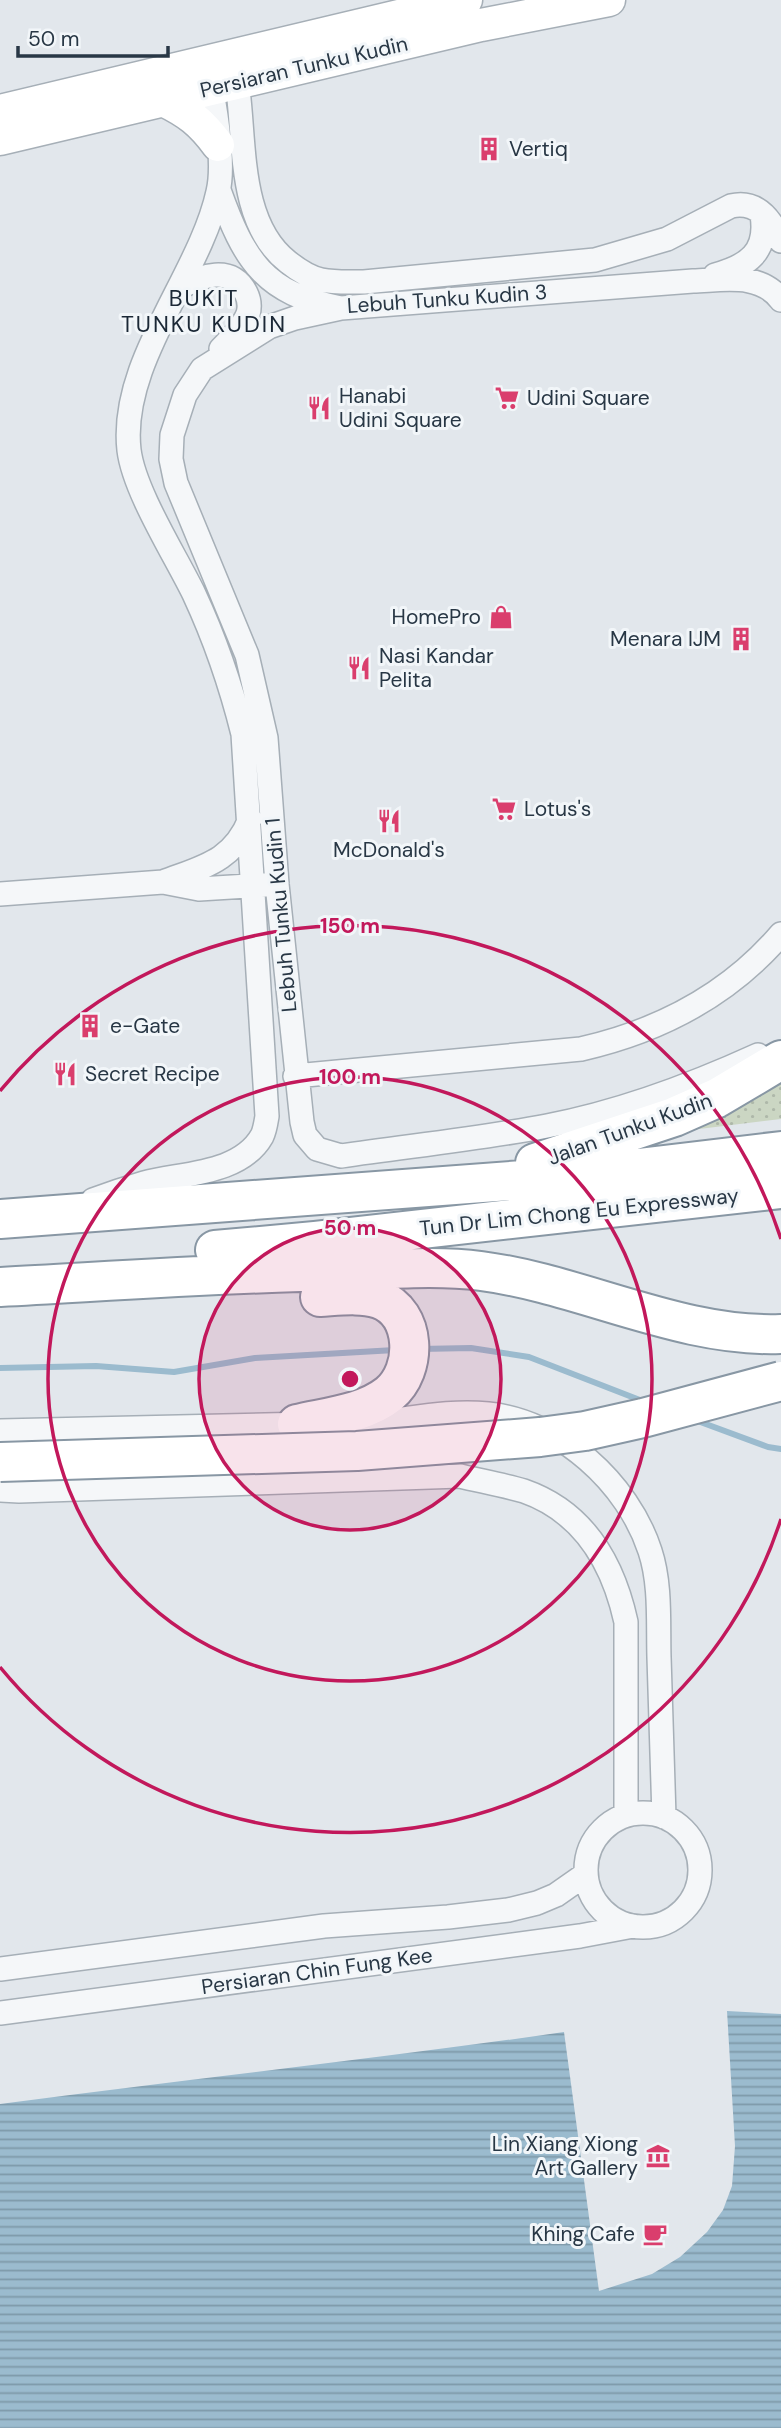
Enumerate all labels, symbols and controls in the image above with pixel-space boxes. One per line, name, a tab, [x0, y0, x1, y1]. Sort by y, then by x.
scale bar	[18, 14, 168, 58]
text: 50 m	[28, 25, 79, 53]
street label: Persiaran Tunku Kudin	[197, 29, 411, 105]
building icon: Vertiq	[475, 135, 503, 163]
place label: Vertiq	[509, 135, 568, 163]
street label: Lebuh Tunku Kudin 3	[346, 278, 548, 320]
district label: BUKIT TUNKU KUDIN	[121, 283, 287, 339]
place label: Hanabi Udini Square	[339, 382, 462, 434]
supermarket icon: Udini Square	[493, 384, 521, 412]
place label: Udini Square	[527, 384, 650, 412]
restaurant icon: Hanabi Udini Square	[305, 394, 333, 422]
place label: HomePro	[392, 603, 481, 631]
shop icon: HomePro	[487, 603, 515, 631]
place label: Menara IJM	[610, 625, 721, 653]
building icon: Menara IJM	[727, 625, 755, 653]
place label: Nasi Kandar Pelita	[379, 642, 494, 694]
restaurant icon: Nasi Kandar Pelita	[345, 654, 373, 682]
supermarket icon: Lotus's	[490, 795, 518, 823]
place label: Lotus's	[524, 795, 591, 823]
restaurant icon: McDonald's	[375, 807, 403, 835]
street label: Lebuh Tunku Kudin 1	[259, 817, 303, 1013]
place label: McDonald's	[333, 836, 445, 864]
text: 150 m	[320, 912, 380, 940]
building icon: e-Gate	[76, 1012, 104, 1040]
place label: e-Gate	[110, 1012, 180, 1040]
restaurant icon: Secret Recipe	[51, 1060, 79, 1088]
place label: Secret Recipe	[85, 1060, 220, 1088]
text: 100 m	[319, 1063, 381, 1091]
street label: Jalan Tunku Kudin	[544, 1086, 716, 1172]
street label: Tun Dr Lim Chong Eu Expressway	[418, 1181, 740, 1243]
text: 50 m	[324, 1214, 376, 1242]
centre of rings	[338, 1367, 362, 1391]
street label: Persiaran Chin Fung Kee	[200, 1941, 434, 2001]
place label: Lin Xiang Xiong Art Gallery	[492, 2130, 638, 2182]
museum icon: Lin Xiang Xiong Art Gallery	[644, 2142, 672, 2170]
place label: Khing Cafe	[531, 2220, 635, 2248]
cafe icon: Khing Cafe	[641, 2220, 669, 2248]

